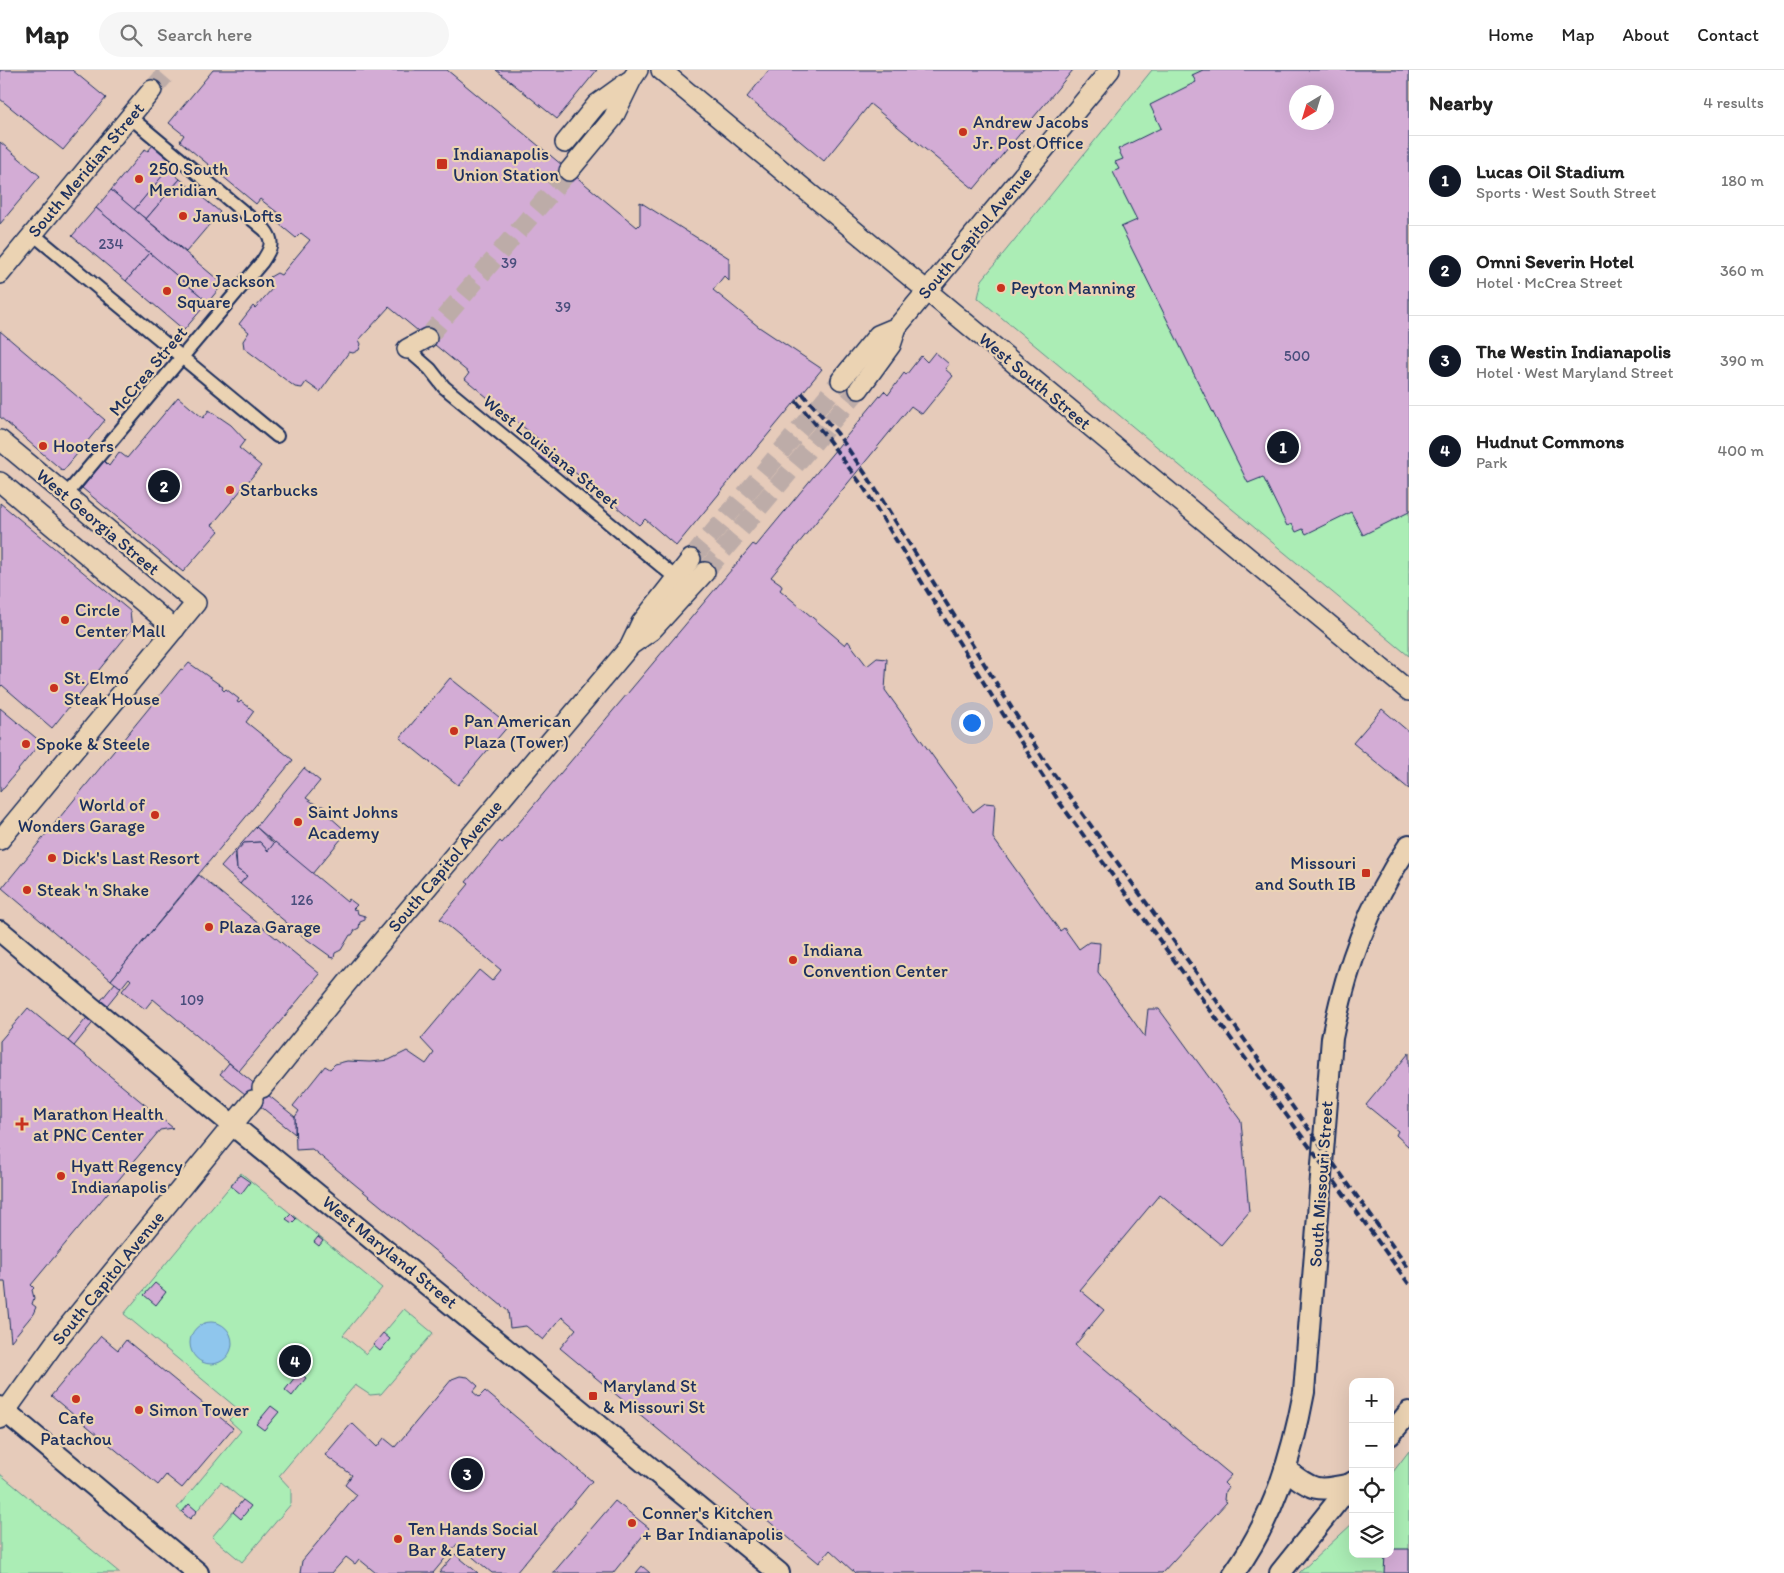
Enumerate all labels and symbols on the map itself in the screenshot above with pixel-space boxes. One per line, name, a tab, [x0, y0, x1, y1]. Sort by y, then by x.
north arrow	[1289, 85, 1334, 130]
street label: South Meridian Street	[23, 98, 149, 242]
place label: Andrew Jacobs Jr. Post Office	[973, 111, 1089, 154]
marker: Andrew Jacobs Jr. Post Office	[957, 126, 969, 138]
place label: Indianapolis Union Station	[453, 143, 559, 186]
marker: Indianapolis Union Station	[435, 157, 449, 171]
place label: 250 South Meridian	[149, 158, 228, 201]
street label: South Capitol Avenue	[913, 162, 1037, 304]
marker: 250 South Meridian	[133, 173, 145, 185]
place label: Janus Lofts	[193, 205, 282, 227]
marker: Janus Lofts	[177, 210, 189, 222]
house number: 234	[98, 235, 124, 253]
house number: 39	[501, 254, 517, 272]
place label: One Jackson Square	[177, 270, 275, 313]
place label: Peyton Manning	[1011, 277, 1136, 299]
marker: Peyton Manning	[995, 282, 1007, 294]
marker: One Jackson Square	[161, 285, 173, 297]
house number: 39	[555, 298, 571, 316]
street label: McCrea Street	[104, 321, 192, 420]
street label: West South Street	[974, 328, 1096, 435]
house number: 500	[1284, 347, 1310, 365]
street label: West Louisiana Street	[479, 390, 624, 514]
pin: 1	[1267, 428, 1299, 466]
place label: Hooters	[53, 435, 114, 457]
marker: Hooters	[37, 440, 49, 452]
street label: West Georgia Street	[32, 464, 164, 580]
pin: 2	[148, 467, 180, 505]
place label: Starbucks	[240, 479, 318, 501]
marker: Starbucks	[224, 484, 236, 496]
place label: Circle Center Mall	[75, 599, 166, 642]
marker: Circle Center Mall	[59, 614, 71, 626]
place label: St. Elmo Steak House	[64, 667, 160, 710]
marker: St. Elmo Steak House	[48, 682, 60, 694]
place label: Pan American Plaza (Tower)	[464, 710, 571, 753]
your location	[959, 710, 985, 736]
marker: Pan American Plaza (Tower)	[448, 725, 460, 737]
place label: Spoke & Steele	[36, 733, 150, 755]
marker: Spoke & Steele	[20, 738, 32, 750]
place label: World of Wonders Garage	[18, 794, 145, 837]
street label: South Capitol Avenue	[383, 795, 507, 937]
place label: Saint Johns Academy	[308, 801, 398, 844]
marker: World of Wonders Garage	[149, 809, 161, 821]
marker: Saint Johns Academy	[292, 816, 304, 828]
place label: Dick's Last Resort	[62, 847, 200, 869]
marker: Dick's Last Resort	[46, 852, 58, 864]
place label: Missouri and South IB	[1255, 852, 1356, 895]
marker: Missouri and South IB	[1360, 867, 1372, 879]
place label: Steak 'n Shake	[37, 879, 149, 901]
marker: Steak 'n Shake	[21, 884, 33, 896]
house number: 126	[291, 891, 313, 909]
place label: Plaza Garage	[219, 916, 321, 938]
marker: Plaza Garage	[203, 921, 215, 933]
place label: Indiana Convention Center	[803, 939, 948, 982]
marker: Indiana Convention Center	[787, 954, 799, 966]
house number: 109	[180, 991, 204, 1009]
street label: South Missouri Street	[1304, 1100, 1338, 1268]
place label: Marathon Health at PNC Center	[33, 1103, 164, 1146]
marker: Marathon Health at PNC Center	[15, 1117, 29, 1131]
place label: Hyatt Regency Indianapolis	[71, 1155, 183, 1198]
marker: Hyatt Regency Indianapolis	[55, 1170, 67, 1182]
street label: West Maryland Street	[318, 1191, 462, 1313]
street label: South Capitol Avenue	[47, 1206, 169, 1350]
pin: 4	[279, 1342, 311, 1380]
place label: Maryland St & Missouri St	[603, 1375, 706, 1418]
marker: Maryland St & Missouri St	[587, 1390, 599, 1402]
marker: Cafe Patachou	[70, 1393, 82, 1405]
place label: Simon Tower	[149, 1399, 250, 1421]
marker: Simon Tower	[133, 1404, 145, 1416]
place label: Cafe Patachou	[40, 1407, 112, 1450]
pin: 3	[451, 1455, 483, 1493]
place label: Conner's Kitchen + Bar Indianapolis	[642, 1502, 783, 1545]
marker: Conner's Kitchen + Bar Indianapolis	[626, 1517, 638, 1529]
place label: Ten Hands Social Bar & Eatery	[408, 1518, 538, 1561]
marker: Ten Hands Social Bar & Eatery	[392, 1533, 404, 1545]

